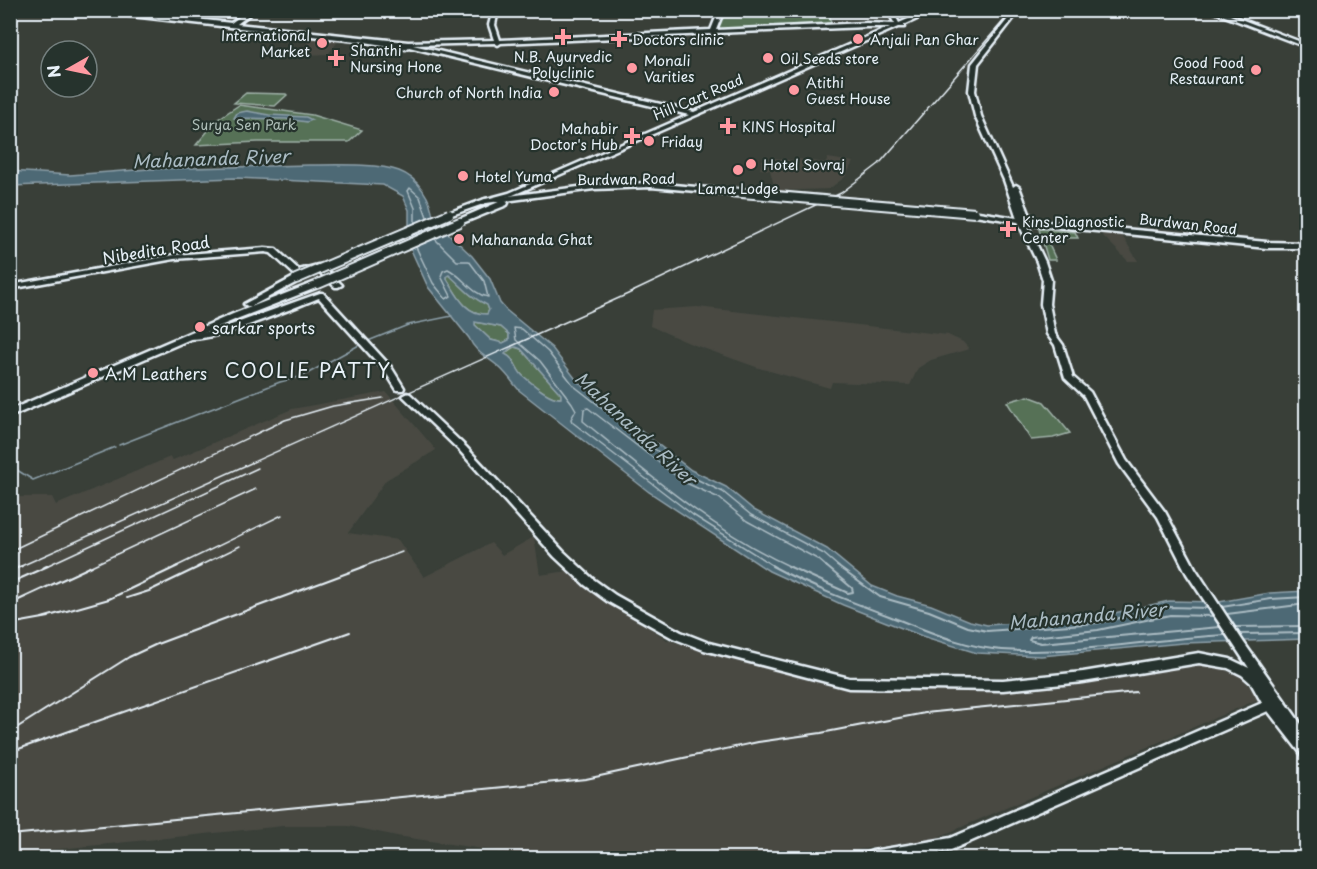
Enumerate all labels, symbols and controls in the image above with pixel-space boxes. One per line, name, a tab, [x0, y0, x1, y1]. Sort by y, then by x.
place label: International Market	[221, 25, 310, 62]
marker: N.B. Ayurvedic Polyclinic	[554, 28, 572, 46]
place label: Doctors clinic	[632, 29, 724, 50]
place label: Anjali Pan Ghar	[870, 29, 979, 50]
marker: Doctors clinic	[610, 30, 628, 48]
marker: Anjali Pan Ghar	[851, 32, 865, 46]
marker: International Market	[315, 36, 329, 50]
north arrow	[39, 39, 99, 99]
place label: Shanthi Nursing Hone	[350, 40, 442, 77]
place label: N.B. Ayurvedic Polyclinic	[514, 46, 612, 83]
place label: Oil Seeds store	[780, 48, 879, 69]
marker: Shanthi Nursing Hone	[327, 49, 345, 67]
place label: Monali Varities	[644, 50, 694, 87]
marker: Oil Seeds store	[761, 51, 775, 65]
place label: Good Food Restaurant	[1169, 52, 1244, 89]
marker: Monali Varities	[625, 61, 639, 75]
text: N	[40, 63, 66, 80]
marker: Good Food Restaurant	[1249, 63, 1263, 77]
street label: Hill Cart Road	[650, 69, 746, 125]
place label: Atithi Guest House	[806, 72, 891, 109]
place label: Church of North India	[396, 82, 542, 103]
marker: Atithi Guest House	[787, 83, 801, 97]
marker: Church of North India	[547, 85, 561, 99]
park label: Surya Sen Park	[192, 114, 297, 135]
place label: KINS Hospital	[742, 116, 835, 137]
marker: KINS Hospital	[719, 117, 737, 135]
place label: Mahabir Doctor's Hub	[530, 118, 619, 155]
marker: Mahabir Doctor's Hub	[623, 127, 641, 145]
place label: Friday	[661, 131, 703, 152]
marker: Friday	[642, 134, 656, 148]
water label: Mahananda River	[132, 142, 293, 174]
place label: Hotel Sovraj	[763, 154, 845, 175]
marker: Hotel Sovraj	[744, 157, 758, 171]
marker: Lama Lodge	[731, 163, 745, 177]
place label: Hotel Yuma	[475, 166, 553, 187]
street label: Burdwan Road	[577, 168, 675, 190]
marker: Hotel Yuma	[456, 169, 470, 183]
place label: Lama Lodge	[698, 178, 778, 199]
street label: Burdwan Road	[1138, 208, 1238, 240]
place label: Kins Diagnostic Center	[1022, 211, 1125, 248]
marker: Kins Diagnostic Center	[999, 220, 1017, 238]
street label: Nibedita Road	[101, 229, 211, 269]
place label: Mahananda Ghat	[471, 229, 593, 250]
marker: Mahananda Ghat	[452, 232, 466, 246]
place label: sarkar sports	[212, 315, 315, 339]
marker: sarkar sports	[193, 320, 207, 334]
district label: COOLIE PATTY	[224, 355, 392, 385]
place label: A.M Leathers	[105, 361, 207, 385]
water label: Mahananda River	[569, 364, 705, 494]
marker: A.M Leathers	[86, 366, 100, 380]
water label: Mahananda River	[1007, 594, 1170, 635]

